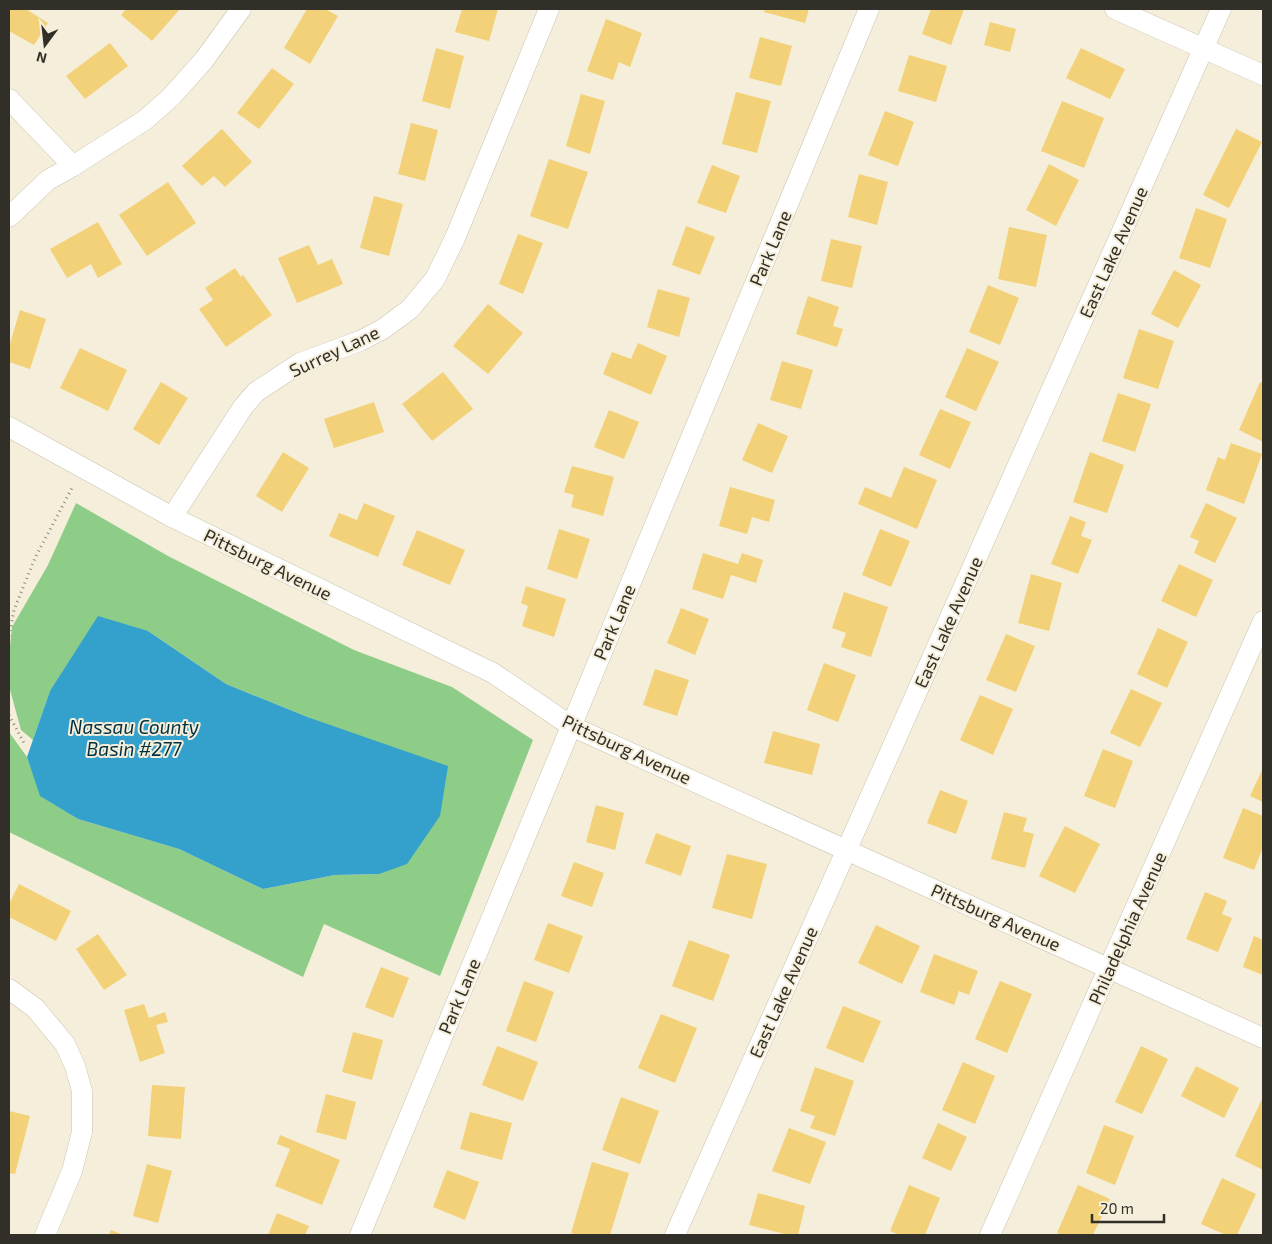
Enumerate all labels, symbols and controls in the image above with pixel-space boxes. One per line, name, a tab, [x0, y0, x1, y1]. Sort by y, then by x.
north arrow	[20, 20, 70, 70]
text: N	[34, 49, 49, 68]
street label: East Lake Avenue	[1074, 183, 1152, 321]
street label: Park Lane	[744, 207, 796, 289]
street label: Surrey Lane	[286, 321, 382, 381]
street label: Pittsburg Avenue	[200, 524, 336, 604]
street label: East Lake Avenue	[909, 553, 987, 691]
street label: Park Lane	[588, 581, 640, 663]
street label: Pittsburg Avenue	[559, 710, 695, 788]
water label: Nassau County Basin #277	[69, 715, 199, 760]
street label: Philadelphia Avenue	[1083, 848, 1171, 1008]
street label: Pittsburg Avenue	[928, 879, 1064, 955]
street label: East Lake Avenue	[744, 923, 822, 1061]
street label: Park Lane	[433, 955, 485, 1037]
scale bar	[1092, 1192, 1164, 1224]
text: 20 m	[1100, 1199, 1134, 1217]

